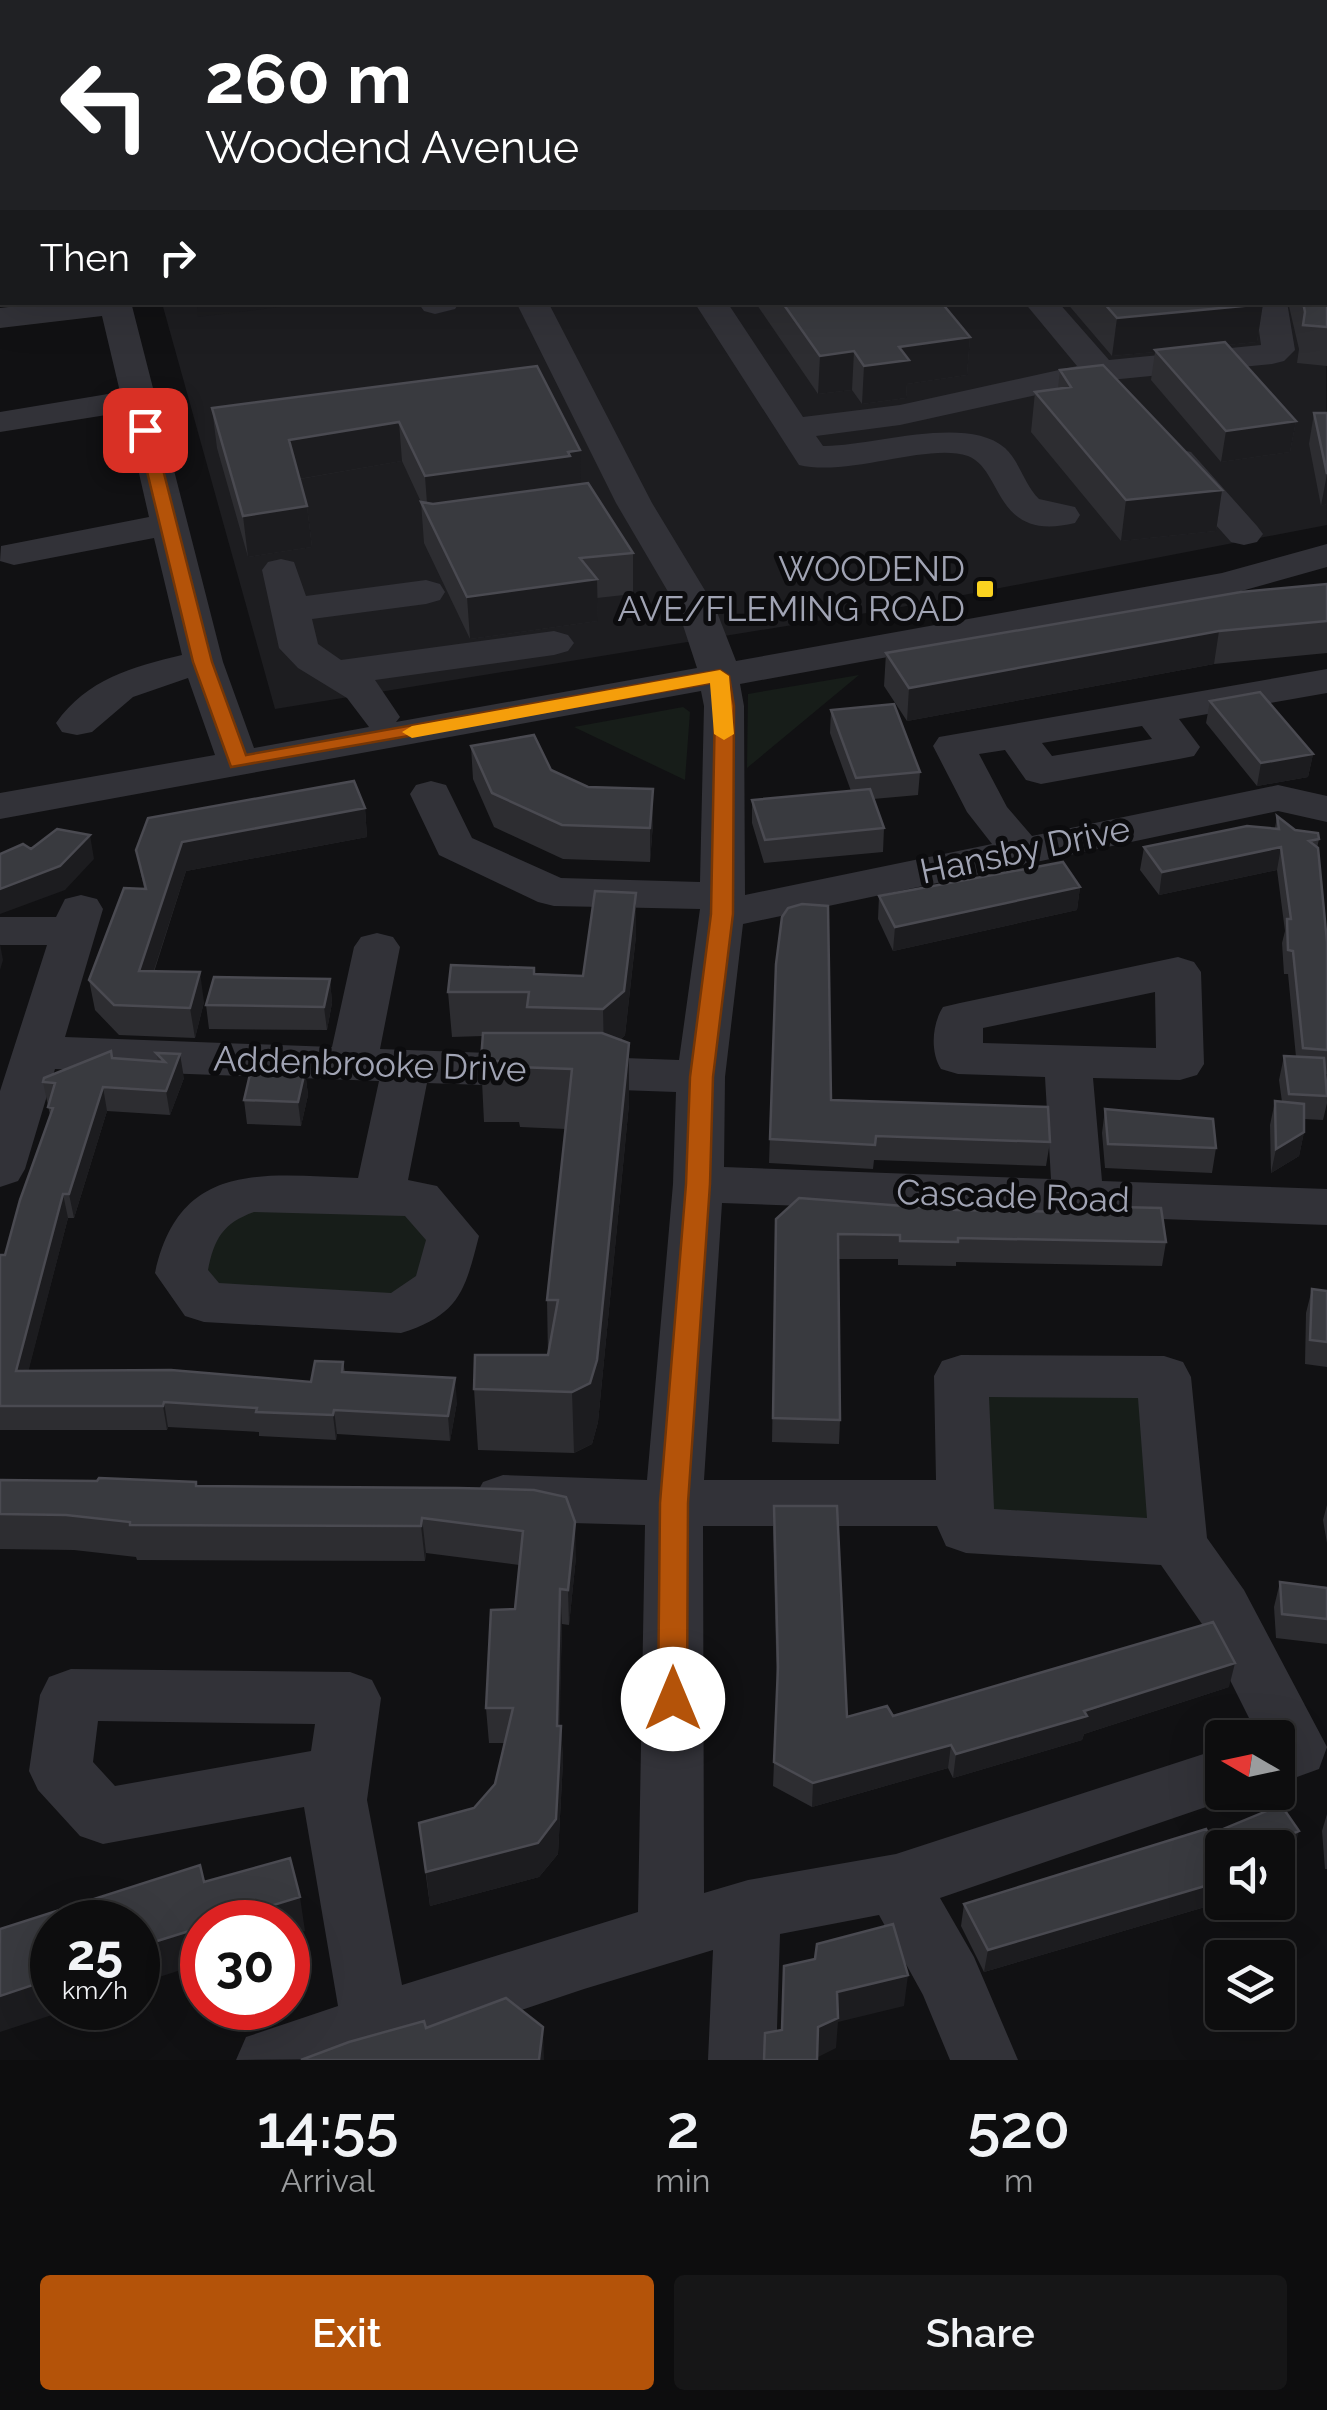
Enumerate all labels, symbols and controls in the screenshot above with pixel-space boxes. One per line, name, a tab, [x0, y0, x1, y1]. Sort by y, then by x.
text: 260 m	[205, 37, 412, 119]
icon: left	[40, 40, 170, 170]
text: Woodend Avenue	[205, 121, 579, 174]
icon: right	[150, 230, 205, 285]
text: Then	[40, 235, 130, 280]
pin	[103, 388, 188, 473]
icon: arrive	[118, 403, 173, 458]
place label: WOODEND AVE/FLEMING ROAD	[618, 548, 965, 629]
marker: WOODEND AVE/FLEMING ROAD	[974, 578, 996, 600]
street label: Hansby Drive	[916, 807, 1134, 892]
street label: Addenbrooke Drive	[213, 1038, 527, 1089]
street label: Cascade Road	[896, 1171, 1130, 1220]
position arrow	[621, 1647, 725, 1751]
north arrow	[1205, 1720, 1295, 1810]
map controls	[1205, 1720, 1295, 2030]
button: sound	[1205, 1830, 1295, 1920]
speed limit sign: 30	[180, 1900, 310, 2030]
text: 25	[67, 1923, 123, 1982]
button: layers	[1205, 1940, 1295, 2030]
text: km/h	[62, 1975, 128, 2005]
text: 14:55	[257, 2092, 398, 2162]
text: 2	[666, 2092, 699, 2162]
text: 520	[967, 2092, 1070, 2162]
text: Arrival	[281, 2162, 375, 2199]
text: min	[655, 2162, 710, 2199]
text: m	[1004, 2162, 1033, 2199]
button: Exit	[40, 2275, 654, 2390]
button: Share	[674, 2275, 1287, 2390]

